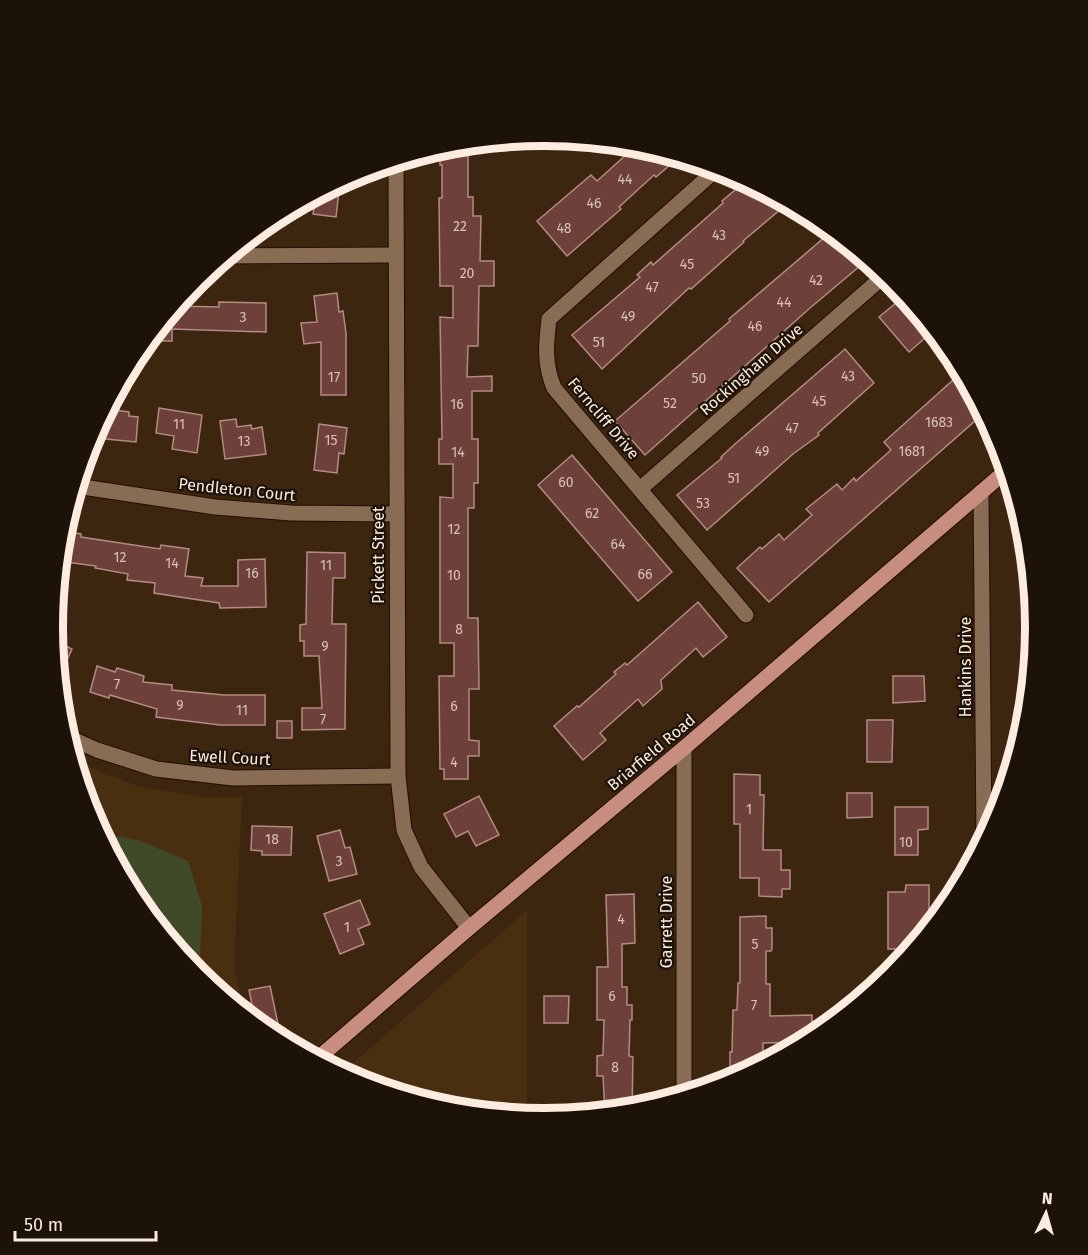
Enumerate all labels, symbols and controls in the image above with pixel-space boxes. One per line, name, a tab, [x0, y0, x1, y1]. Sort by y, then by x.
house number: 44	[618, 171, 633, 188]
house number: 46	[587, 195, 601, 212]
house number: 22	[453, 218, 467, 235]
house number: 48	[556, 220, 572, 237]
house number: 43	[712, 227, 726, 244]
house number: 45	[680, 256, 694, 273]
house number: 20	[460, 265, 475, 282]
house number: 42	[809, 272, 823, 289]
house number: 47	[645, 279, 659, 296]
house number: 44	[777, 294, 792, 311]
house number: 49	[621, 308, 635, 325]
house number: 3	[240, 309, 247, 326]
house number: 46	[748, 318, 762, 335]
street label: Rockingham Drive	[696, 319, 807, 419]
house number: 51	[593, 334, 605, 351]
house number: 43	[841, 368, 855, 385]
house number: 17	[328, 369, 340, 386]
house number: 50	[692, 370, 707, 387]
street label: Ferncliff Drive	[564, 374, 643, 463]
house number: 45	[812, 393, 826, 410]
house number: 52	[663, 395, 677, 412]
house number: 16	[450, 396, 464, 413]
house number: 1683	[925, 414, 953, 431]
house number: 11	[173, 416, 185, 433]
house number: 47	[785, 420, 799, 437]
house number: 15	[324, 432, 338, 449]
house number: 13	[237, 433, 251, 450]
house number: 49	[755, 443, 769, 460]
house number: 1681	[899, 443, 925, 460]
house number: 14	[451, 444, 465, 461]
house number: 51	[728, 470, 740, 487]
street label: Pendleton Court	[177, 474, 297, 505]
house number: 60	[558, 474, 574, 491]
house number: 53	[696, 495, 710, 512]
house number: 62	[585, 505, 599, 522]
street label: Pickett Street	[369, 506, 388, 604]
house number: 12	[448, 521, 461, 538]
house number: 64	[611, 536, 626, 553]
house number: 12	[114, 549, 127, 566]
house number: 14	[165, 555, 179, 572]
house number: 11	[320, 557, 332, 574]
house number: 16	[245, 565, 259, 582]
house number: 66	[638, 566, 652, 583]
house number: 10	[447, 567, 461, 584]
street label: Hankins Drive	[956, 617, 975, 717]
house number: 8	[455, 621, 463, 638]
house number: 9	[321, 638, 329, 655]
house number: 7	[114, 676, 120, 693]
house number: 9	[176, 697, 184, 714]
house number: 6	[450, 698, 458, 715]
house number: 11	[236, 702, 248, 719]
street label: Briarfield Road	[604, 710, 699, 795]
house number: 7	[320, 711, 326, 728]
street label: Ewell Court	[189, 746, 271, 769]
house number: 4	[450, 754, 458, 771]
house number: 1	[746, 801, 752, 818]
house number: 18	[265, 831, 279, 848]
house number: 10	[899, 834, 913, 851]
house number: 3	[336, 853, 343, 870]
street label: Garrett Drive	[657, 876, 676, 968]
house number: 4	[617, 911, 625, 928]
house number: 1	[344, 919, 350, 936]
house number: 5	[751, 936, 759, 953]
house number: 6	[608, 988, 616, 1005]
house number: 7	[751, 997, 757, 1014]
house number: 8	[611, 1059, 619, 1076]
north arrow	[1016, 1183, 1076, 1243]
text: N	[1041, 1189, 1053, 1208]
scale bar	[15, 1204, 156, 1242]
text: 50 m	[24, 1214, 63, 1236]

